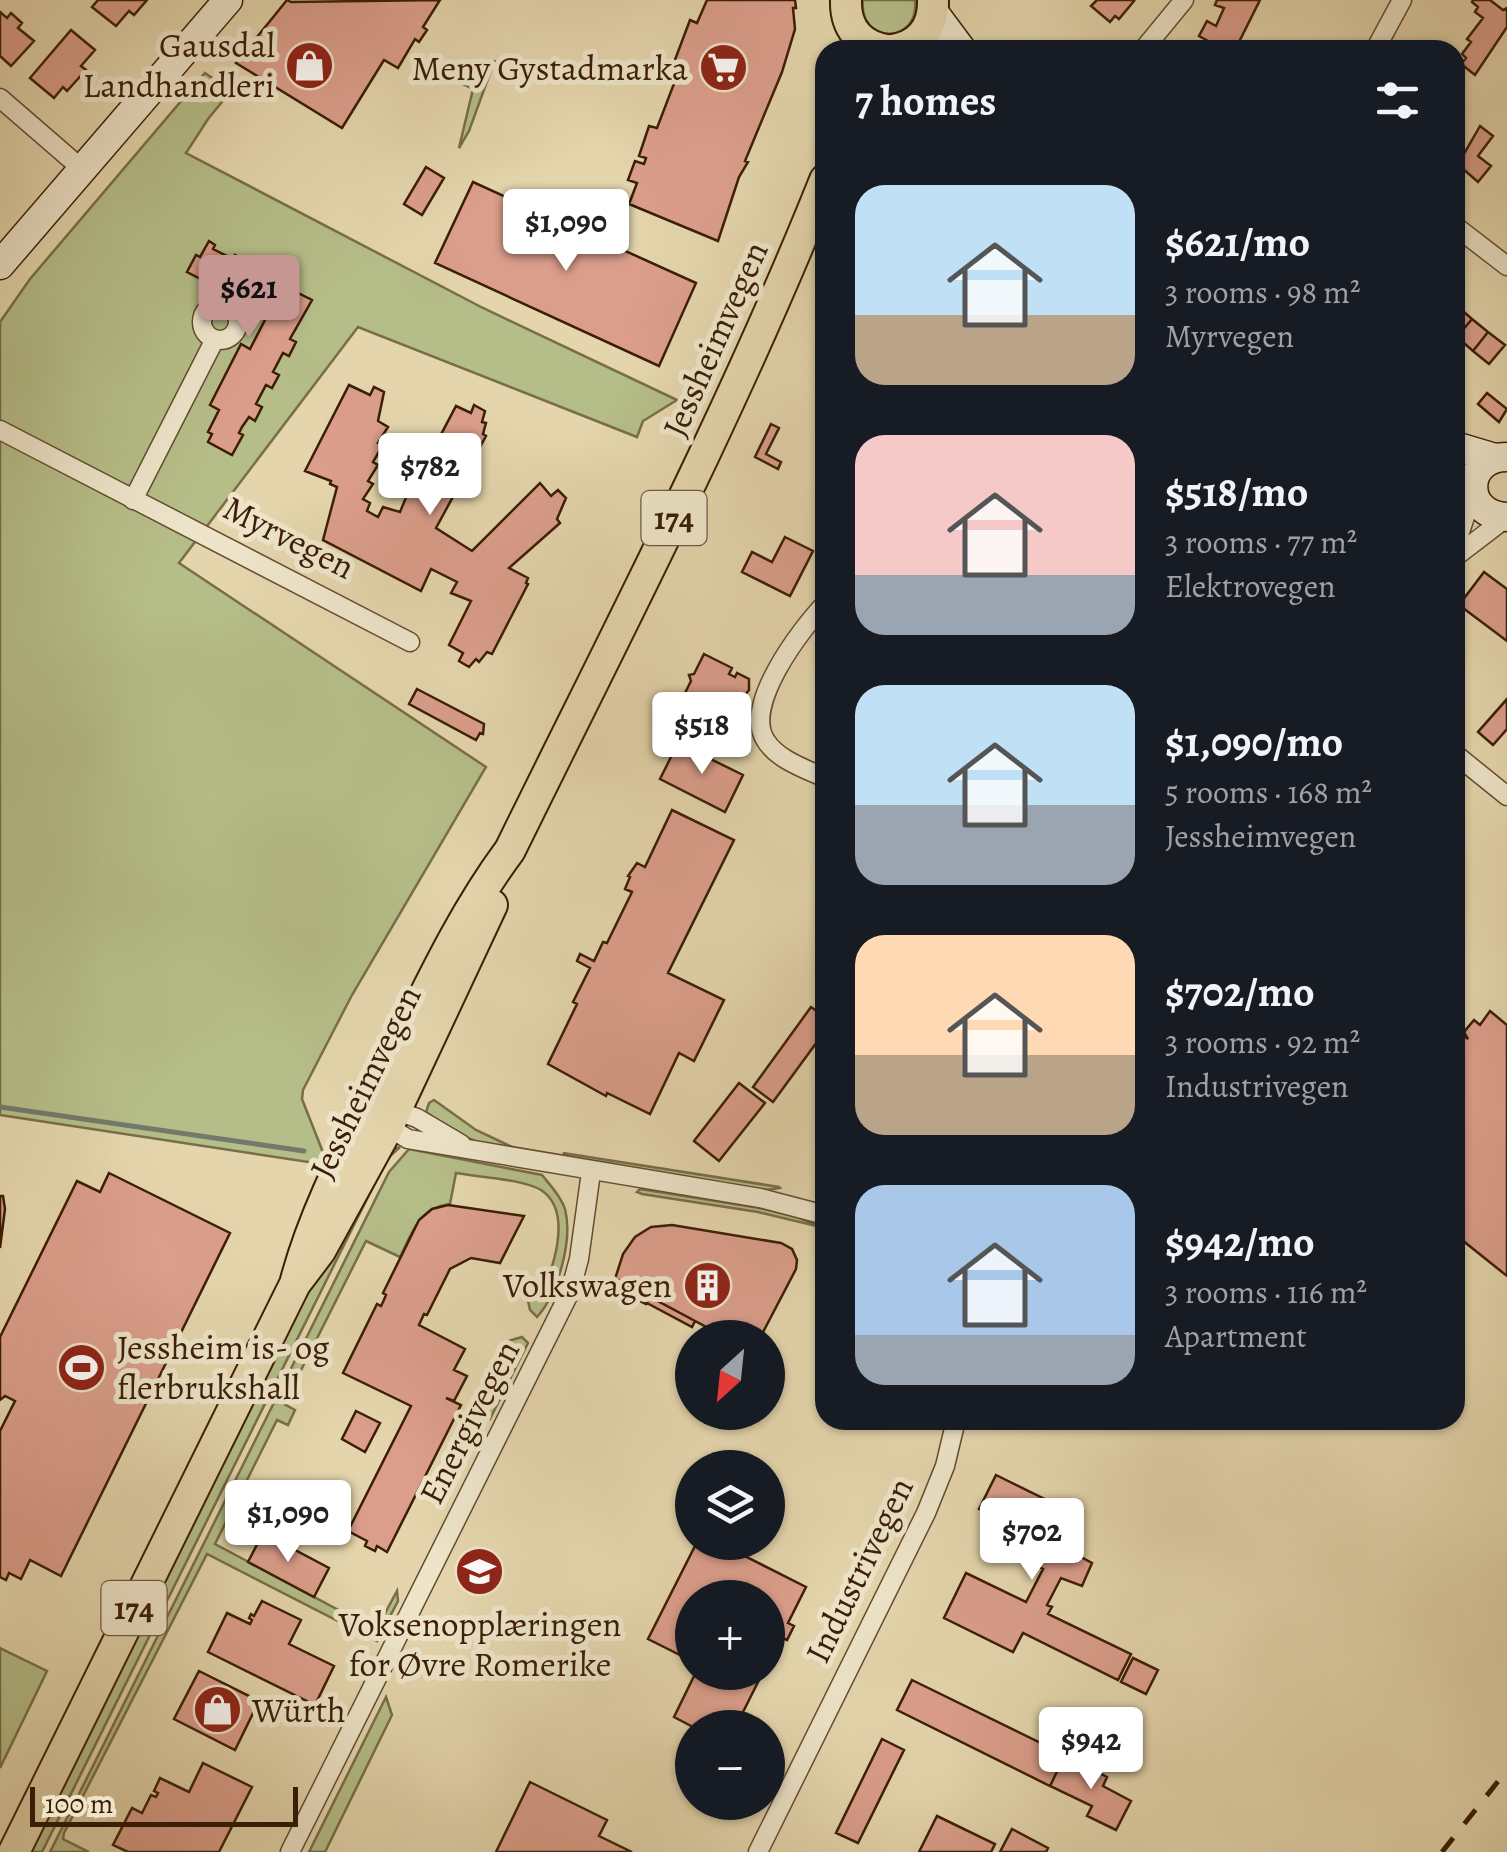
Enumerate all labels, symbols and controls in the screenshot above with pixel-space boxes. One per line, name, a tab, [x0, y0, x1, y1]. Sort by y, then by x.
place label: Gausdal Landhandleri	[82, 21, 275, 109]
shop icon: Gausdal Landhandleri	[284, 39, 336, 91]
supermarket icon: Meny Gystadmarka	[697, 42, 749, 94]
place label: Meny Gystadmarka	[411, 44, 689, 92]
text: 7 homes	[855, 72, 996, 129]
icon: filters	[1370, 73, 1425, 128]
pin: $1,090	[485, 189, 647, 274]
text: $1,090	[525, 199, 607, 243]
text: $621/mo	[1165, 213, 1310, 270]
icon: home	[935, 225, 1055, 345]
street label: Jessheimvegen	[651, 234, 779, 444]
pin: $621	[190, 255, 308, 340]
text: $621	[221, 265, 277, 309]
text: 3 rooms · 98 m²	[1165, 270, 1361, 314]
text: Myrvegen	[1165, 314, 1294, 358]
pin: $782	[371, 433, 489, 518]
text: $782	[400, 443, 460, 487]
text: $518/mo	[1165, 463, 1308, 520]
icon: home	[935, 475, 1055, 595]
street label: Myrvegen	[215, 484, 363, 590]
road number: 174	[642, 491, 706, 545]
text: 3 rooms · 77 m²	[1165, 520, 1357, 564]
text: Elektrovegen	[1165, 564, 1336, 608]
pin: $518	[643, 692, 761, 777]
text: $518	[674, 702, 730, 746]
text: $1,090/mo	[1165, 713, 1343, 770]
icon: home	[935, 725, 1055, 845]
text: 5 rooms · 168 m²	[1165, 770, 1372, 814]
text: Jessheimvegen	[1165, 814, 1356, 858]
text: $702/mo	[1165, 963, 1315, 1020]
icon: home	[935, 975, 1055, 1095]
street label: Jessheimvegen	[298, 977, 432, 1187]
text: 3 rooms · 92 m²	[1165, 1020, 1360, 1064]
text: Industrivegen	[1165, 1064, 1349, 1108]
text: $942/mo	[1165, 1213, 1315, 1270]
icon: home	[935, 1225, 1055, 1345]
building icon: Volkswagen	[681, 1259, 733, 1311]
place label: Volkswagen	[502, 1261, 672, 1309]
text: 3 rooms · 116 m²	[1165, 1270, 1367, 1314]
text: Apartment	[1165, 1314, 1307, 1358]
north arrow	[675, 1320, 785, 1430]
map controls	[675, 1320, 785, 1820]
place label: Jessheim is- og flerbrukshall	[117, 1323, 330, 1411]
street label: Energivegen	[407, 1332, 531, 1512]
sports icon: Jessheim is- og flerbrukshall	[56, 1341, 108, 1393]
button: layers	[675, 1450, 785, 1560]
street label: Industrivegen	[793, 1469, 925, 1671]
pin: $1,090	[207, 1480, 369, 1565]
text: $1,090	[247, 1490, 329, 1534]
pin: $702	[973, 1498, 1091, 1583]
text: $702	[1002, 1508, 1062, 1552]
school or university icon: Voksenopplæringen for Øvre Romerike	[454, 1546, 506, 1598]
button: +	[675, 1580, 785, 1690]
road number: 174	[102, 1581, 166, 1635]
place label: Voksenopplæringen for Øvre Romerike	[337, 1600, 622, 1688]
shop icon: Würth	[191, 1684, 243, 1736]
place label: Würth	[251, 1686, 346, 1734]
pin: $942	[1032, 1707, 1150, 1792]
button: −	[675, 1710, 785, 1820]
text: $942	[1061, 1717, 1121, 1761]
scale bar	[30, 1782, 298, 1826]
text: 100 m	[45, 1785, 113, 1823]

